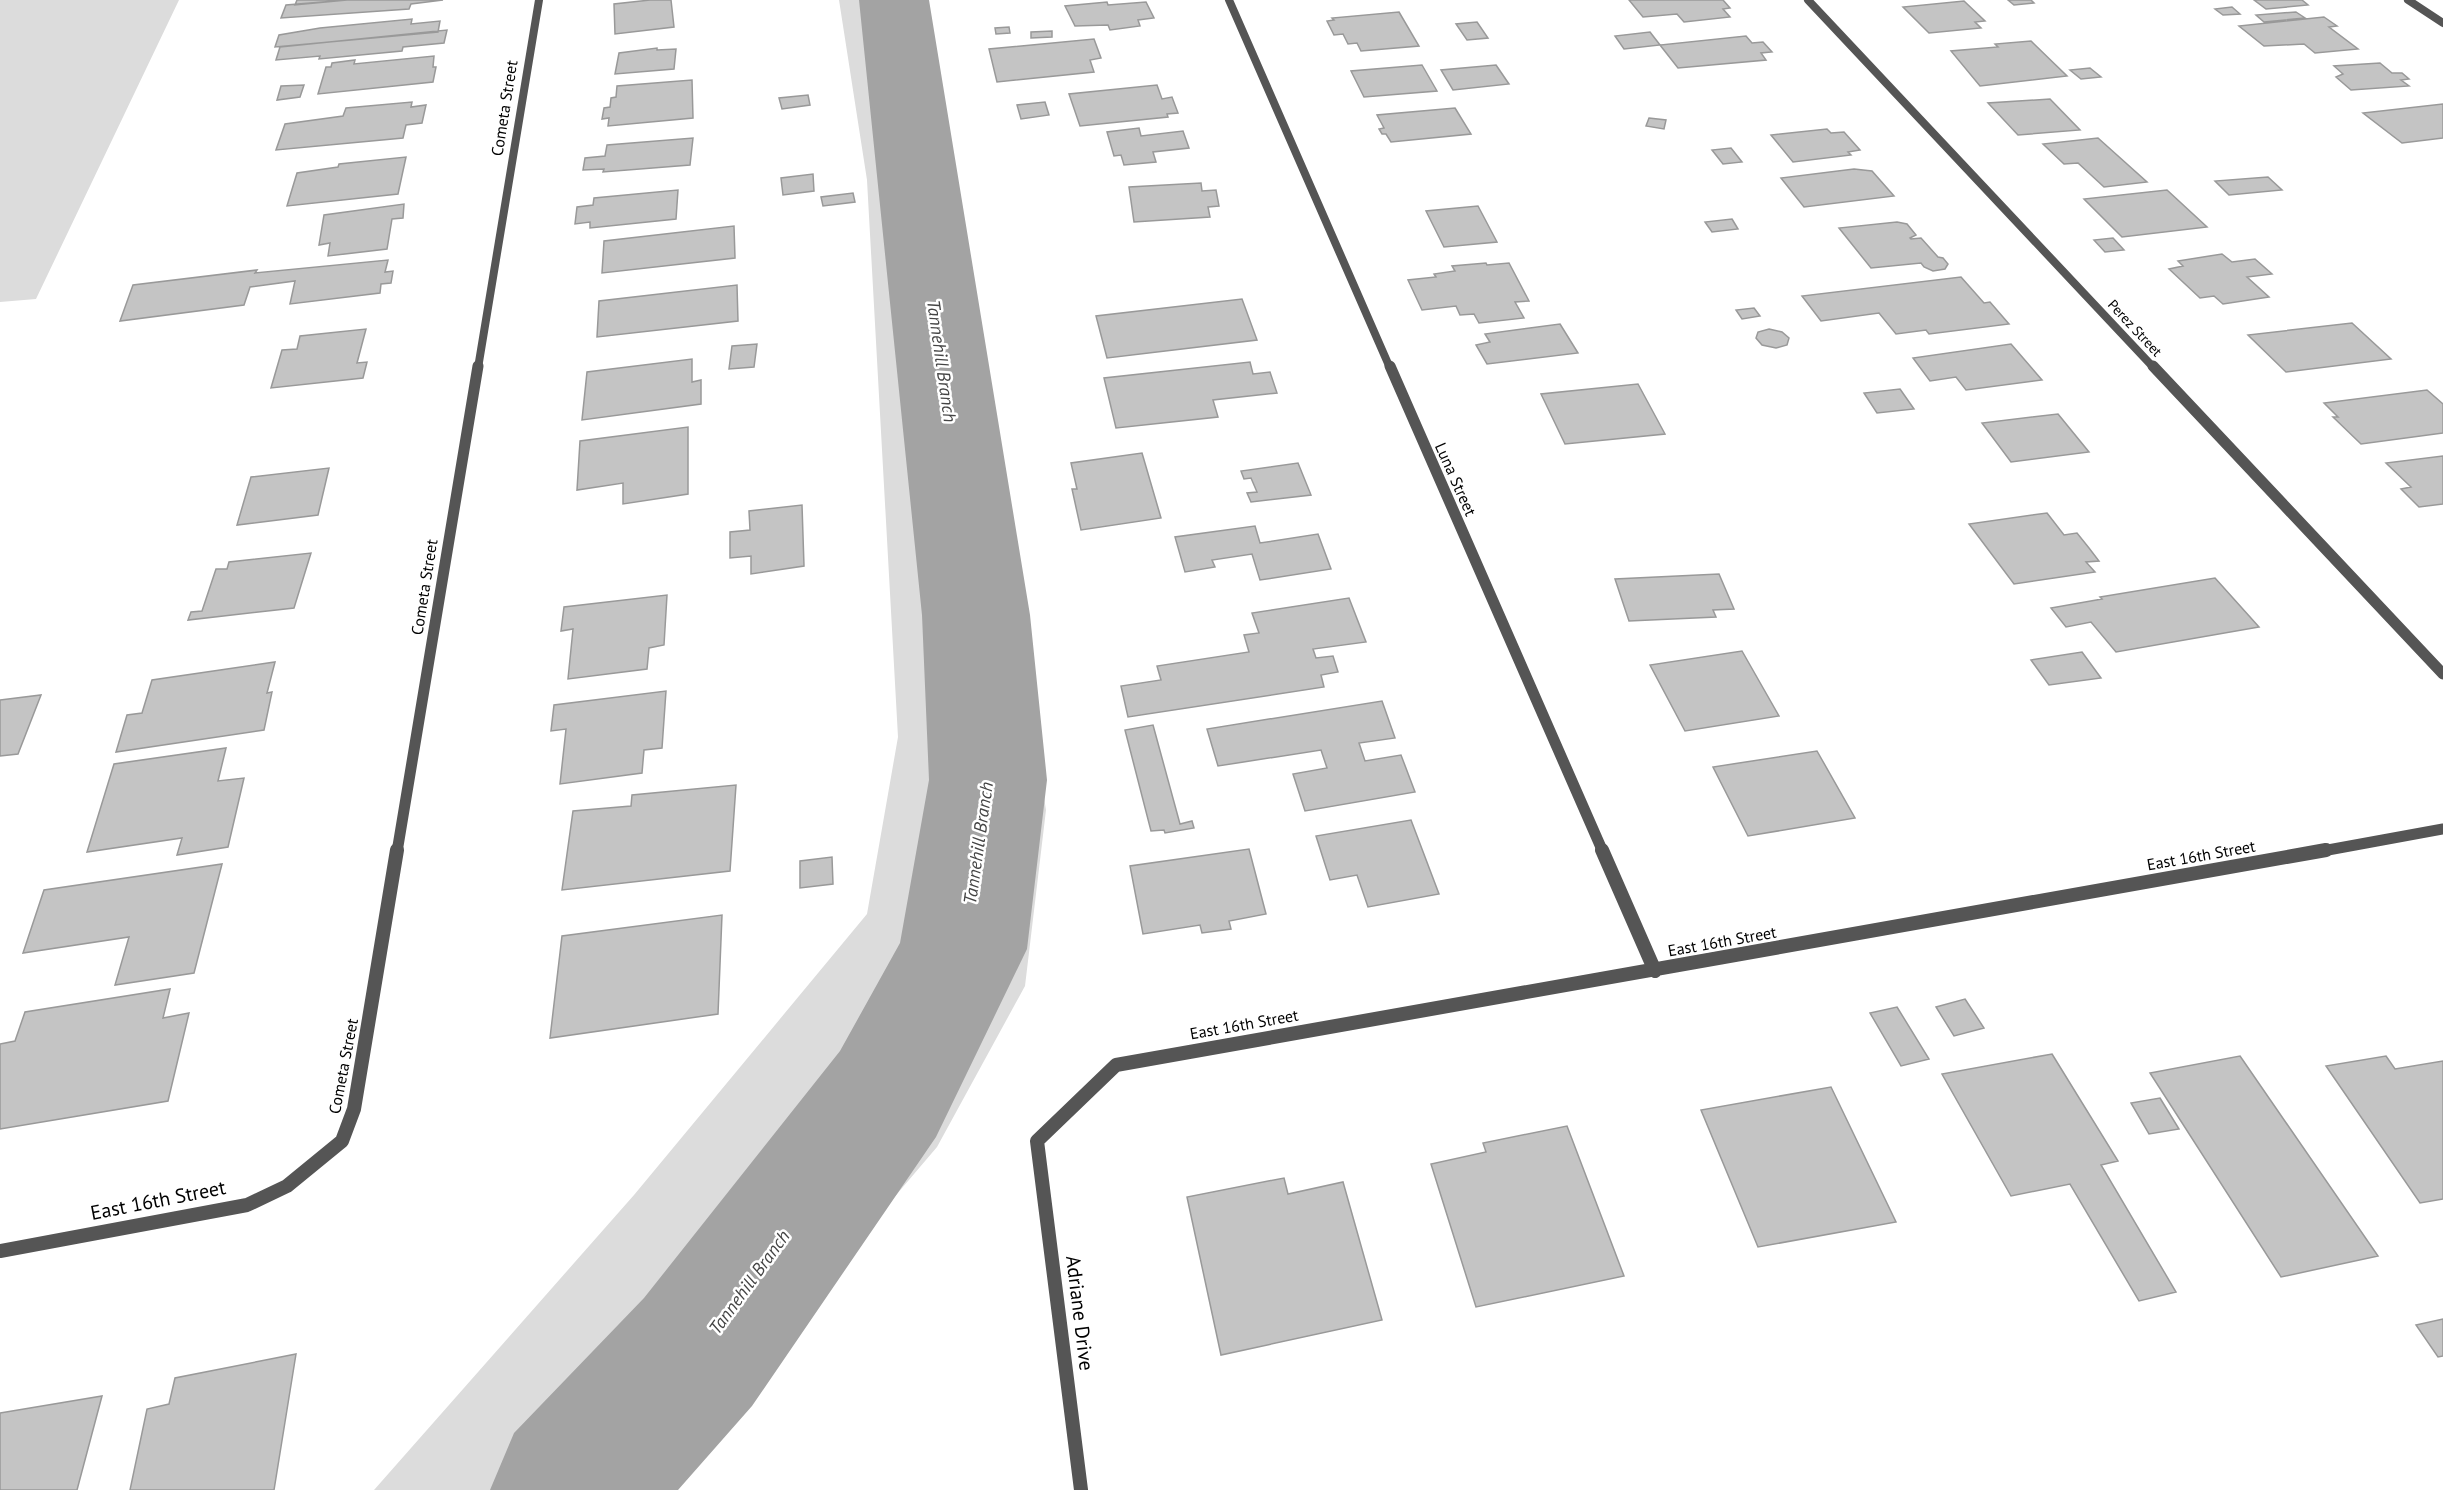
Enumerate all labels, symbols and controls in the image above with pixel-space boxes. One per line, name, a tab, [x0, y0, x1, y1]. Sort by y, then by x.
street label: Cometa Street	[487, 58, 522, 157]
street label: Perez Street	[2104, 296, 2166, 360]
water label: Tannehill Branch	[922, 298, 962, 424]
street label: Luna Street	[1431, 439, 1481, 519]
street label: Cometa Street	[407, 537, 442, 636]
water label: Tannehill Branch	[958, 780, 998, 906]
street label: East 16th Street	[2145, 836, 2257, 874]
street label: East 16th Street	[1666, 922, 1778, 960]
street label: East 16th Street	[1188, 1005, 1300, 1043]
street label: Cometa Street	[324, 1016, 362, 1115]
street label: East 16th Street	[88, 1174, 228, 1226]
water label: Tannehill Branch	[703, 1225, 795, 1339]
street label: Adriane Drive	[1060, 1254, 1100, 1372]

